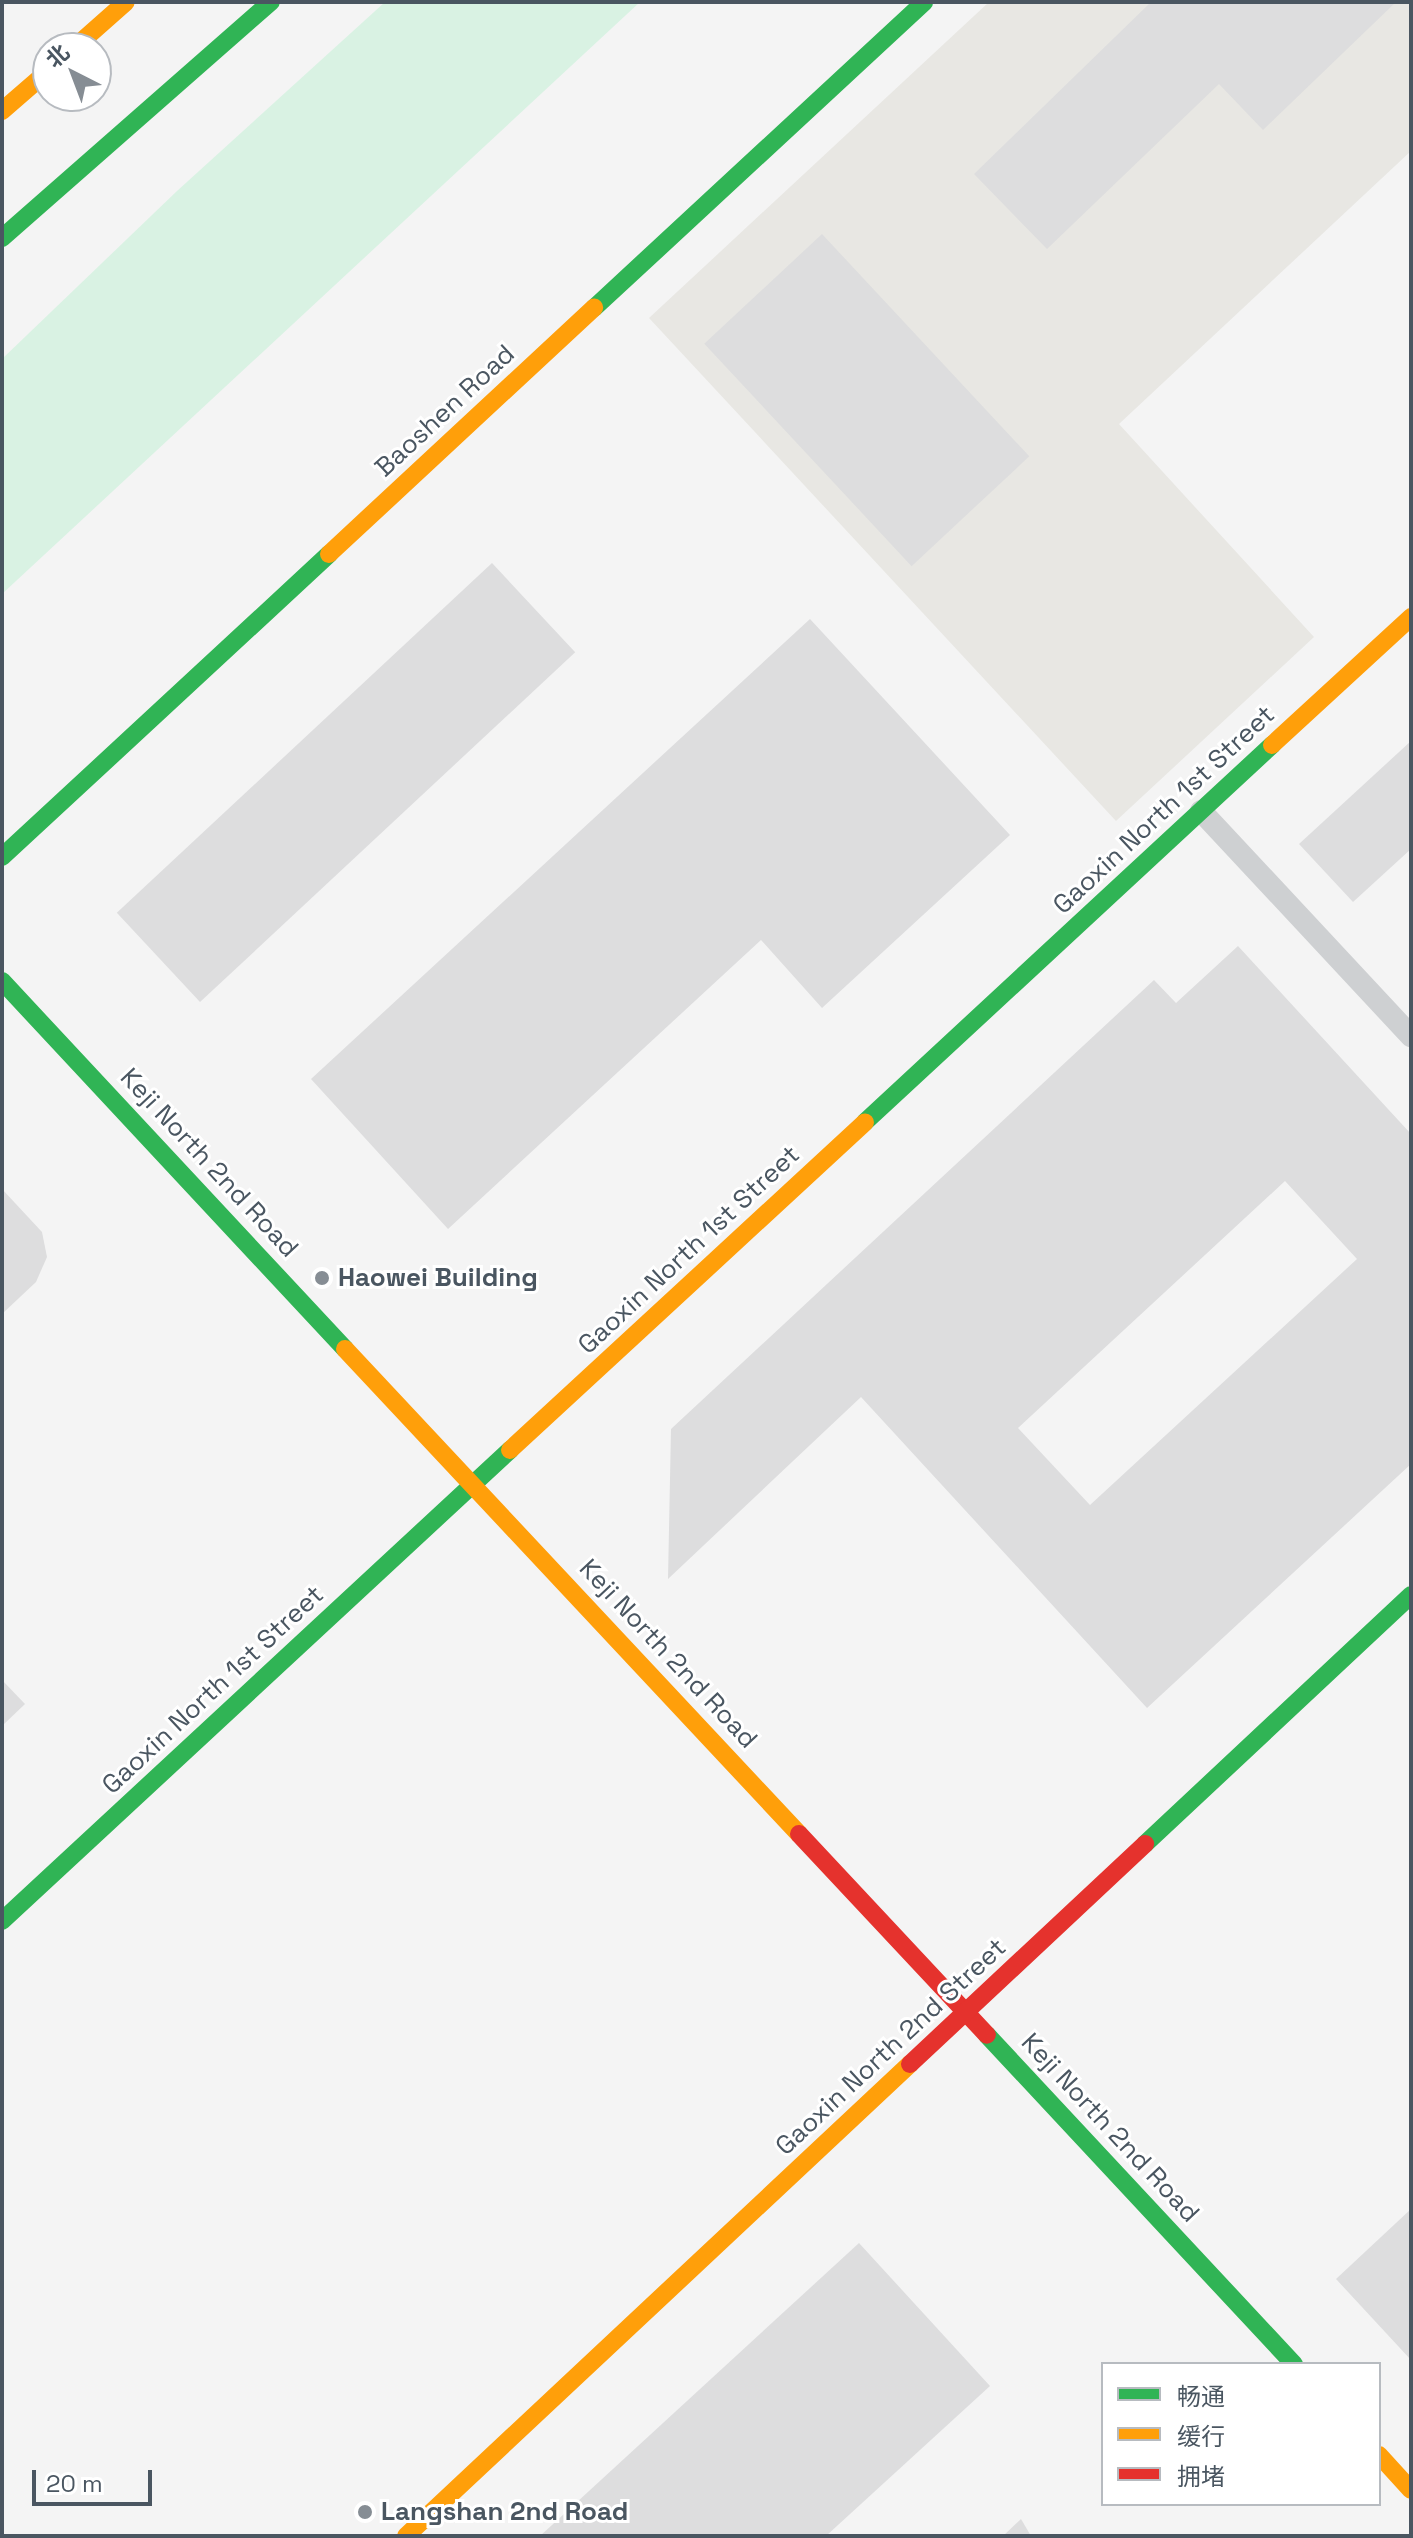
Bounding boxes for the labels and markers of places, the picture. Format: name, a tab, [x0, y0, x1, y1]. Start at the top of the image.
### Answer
place label: Haowei Building	[338, 1262, 538, 1294]
marker: Haowei Building	[313, 1269, 331, 1287]
place label: Langshan 2nd Road	[381, 2496, 628, 2528]
marker: Langshan 2nd Road	[356, 2503, 374, 2521]

